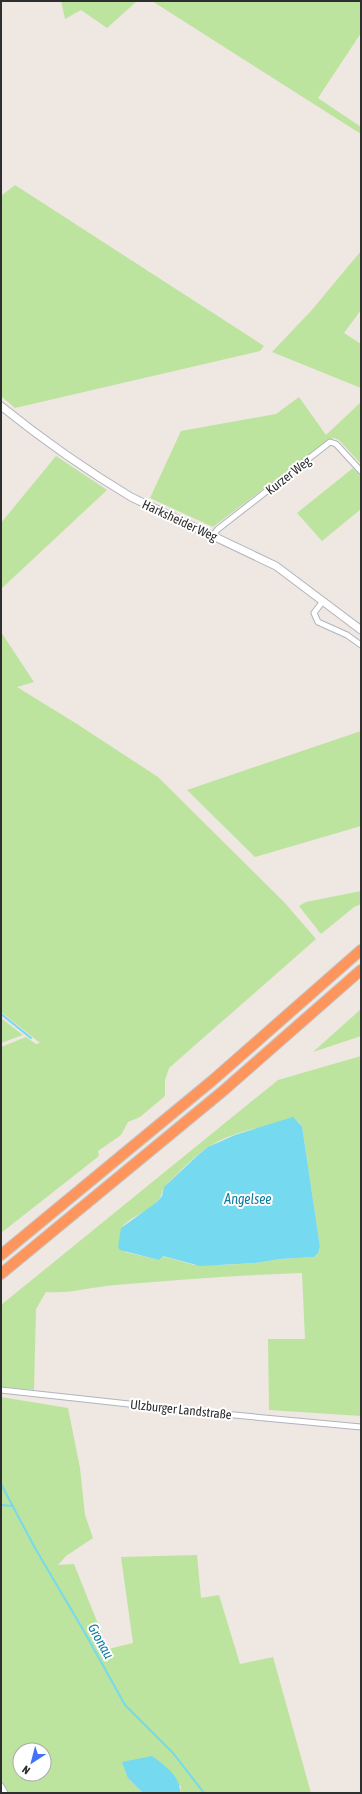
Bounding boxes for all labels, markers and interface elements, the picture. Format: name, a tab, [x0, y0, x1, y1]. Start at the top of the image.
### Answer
street label: Kurzer Weg	[263, 453, 314, 498]
street label: Harksheider Weg	[140, 497, 220, 545]
water label: Angelsee	[223, 1191, 272, 1207]
street label: Ulzburger Landstraße	[129, 1397, 233, 1422]
water label: Gronau	[85, 1621, 117, 1662]
north arrow	[12, 1742, 52, 1782]
text: N	[20, 1763, 32, 1777]

